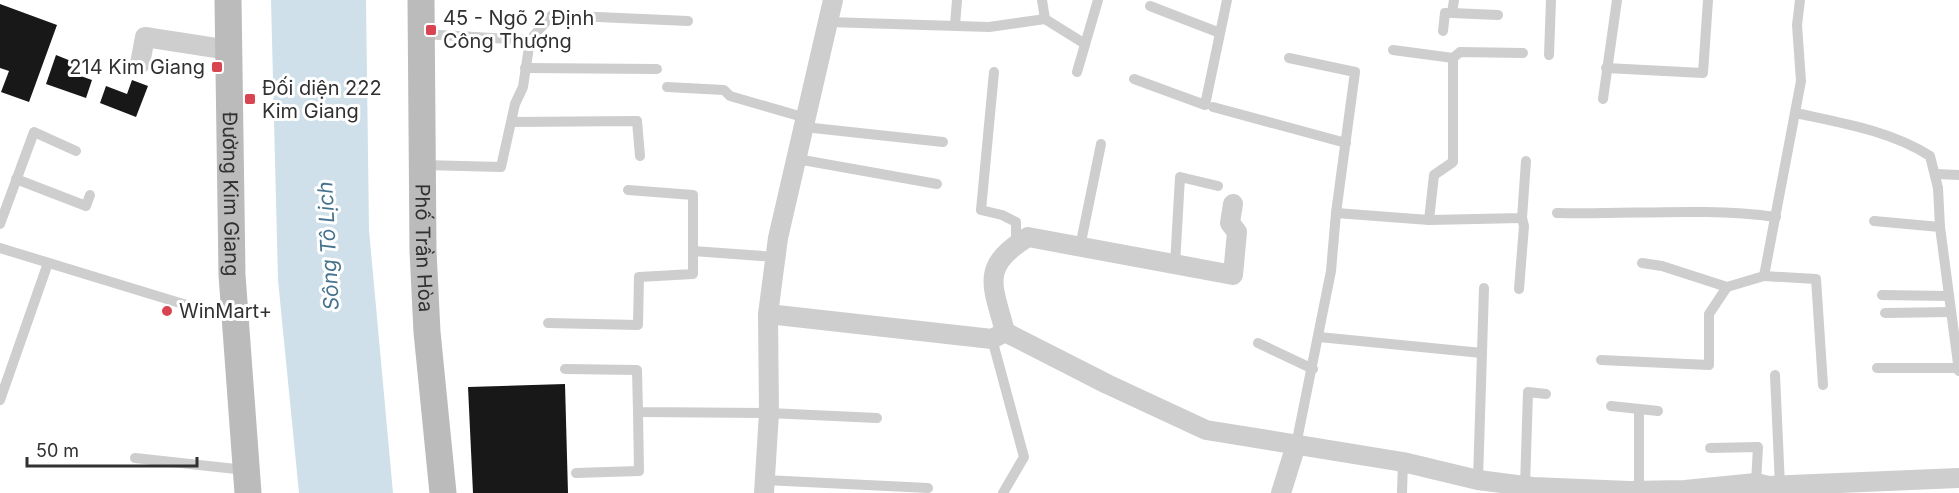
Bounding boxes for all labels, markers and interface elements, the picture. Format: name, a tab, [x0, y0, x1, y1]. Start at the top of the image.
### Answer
place label: 45 - Ngõ 2 Định Công Thượng	[443, 6, 594, 53]
marker: 45 - Ngõ 2 Định Công Thượng	[424, 23, 438, 37]
place label: 214 Kim Giang	[69, 55, 205, 79]
marker: 214 Kim Giang	[210, 60, 224, 74]
place label: Đối diện 222 Kim Giang	[262, 76, 382, 123]
marker: Đối diện 222 Kim Giang	[243, 92, 257, 106]
street label: Đường Kim Giang	[218, 111, 244, 276]
water label: Sông Tô Lịch	[312, 181, 344, 311]
street label: Phố Trần Hòa	[410, 184, 438, 313]
place label: WinMart+	[179, 299, 272, 323]
marker: WinMart+	[160, 304, 174, 318]
scale bar	[27, 430, 196, 468]
text: 50 m	[36, 440, 79, 461]

